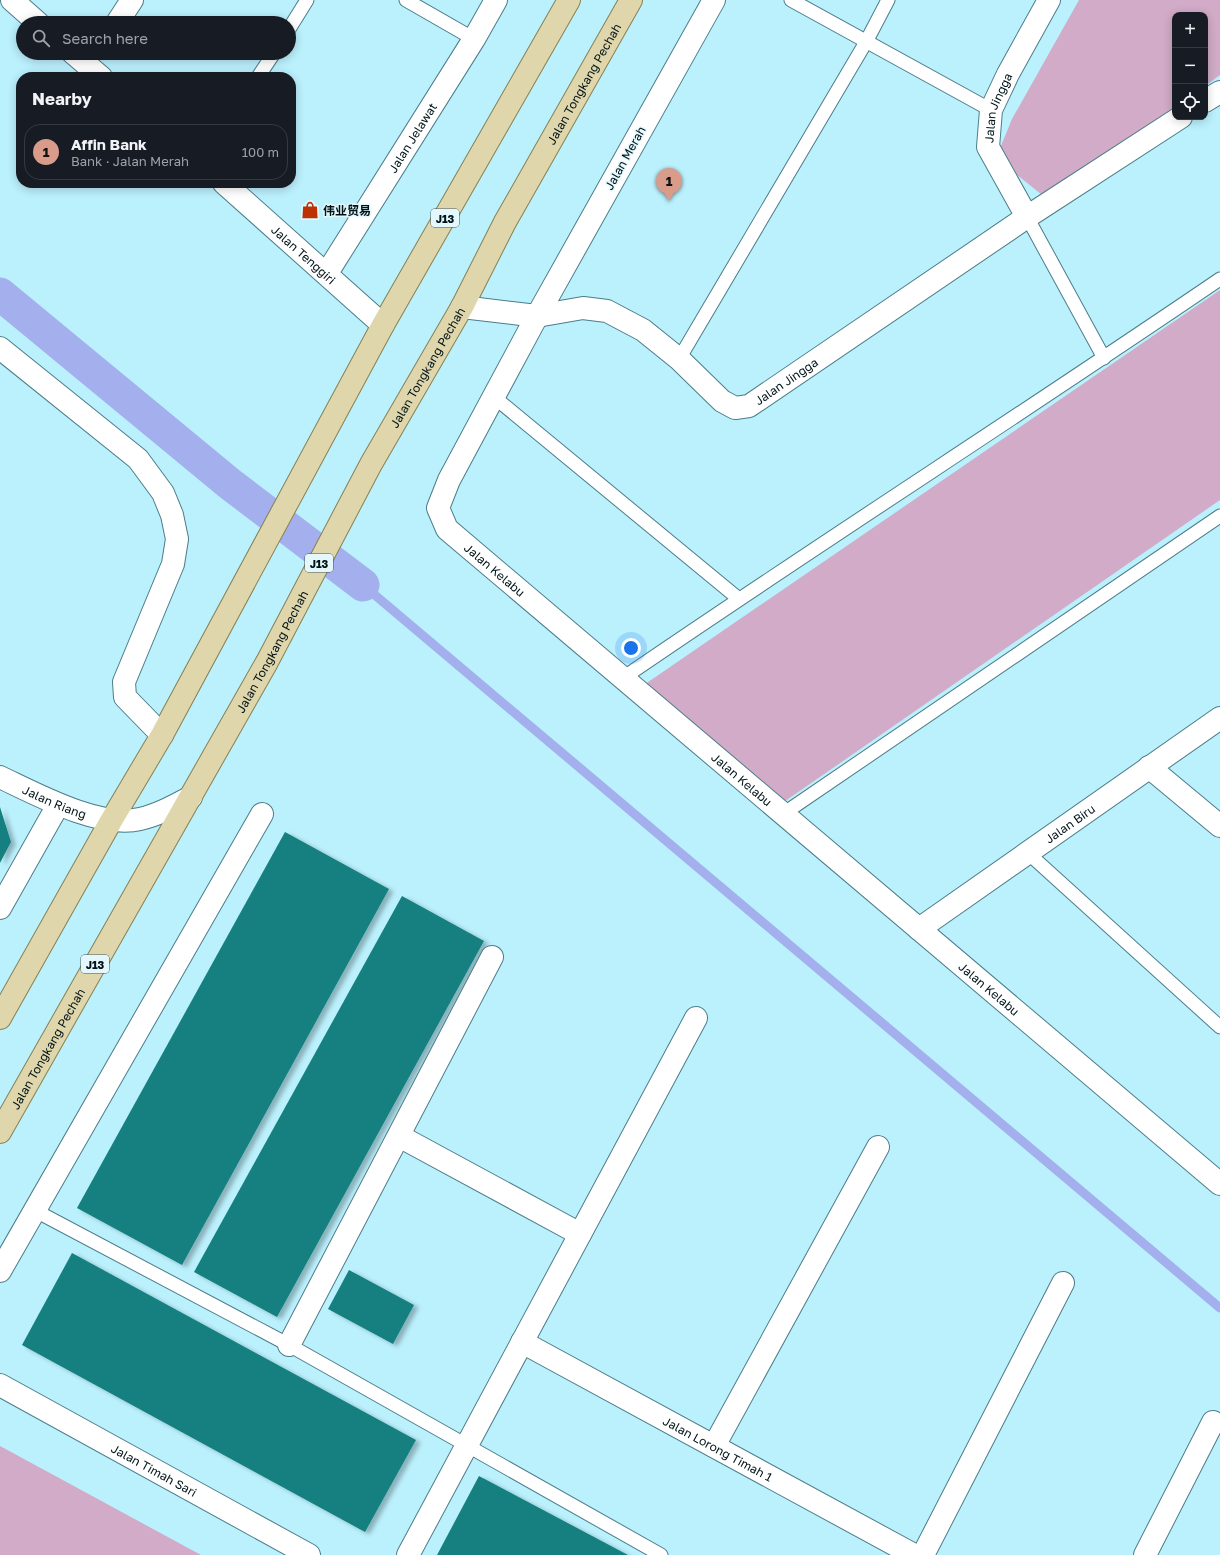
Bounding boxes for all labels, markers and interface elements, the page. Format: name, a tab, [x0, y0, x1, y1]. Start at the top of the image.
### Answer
map controls	[1172, 12, 1208, 120]
button: +	[1172, 12, 1208, 48]
search box	[16, 16, 296, 60]
street label: Jalan Tongkang Pechah	[543, 20, 624, 147]
icon: search	[30, 27, 52, 49]
text: Search here	[62, 29, 148, 47]
button: −	[1172, 48, 1208, 84]
street label: Jalan Jingga	[981, 70, 1015, 143]
button: locate	[1172, 84, 1208, 120]
text: Nearby	[32, 88, 92, 109]
street label: Jalan Jelawat	[385, 100, 440, 175]
street label: Jalan Merah	[601, 124, 649, 192]
text: Affin Bank	[71, 135, 147, 153]
text: 1	[43, 144, 49, 160]
text: 100 m	[242, 144, 279, 160]
text: Bank · Jalan Merah	[71, 153, 189, 169]
pin: 1	[656, 168, 682, 201]
shop icon: 伟业贸易	[300, 200, 320, 220]
place label: 伟业贸易	[323, 203, 371, 218]
road number: J13	[431, 209, 459, 227]
street label: Jalan Tenggiri	[269, 222, 339, 287]
street label: Jalan Tongkang Pechah	[386, 304, 468, 430]
street label: Jalan Jingga	[751, 354, 820, 408]
street label: Jalan Kelabu	[462, 540, 528, 599]
road number: J13	[305, 554, 333, 572]
street label: Jalan Tongkang Pechah	[232, 588, 311, 715]
your location	[621, 638, 641, 658]
street label: Jalan Kelabu	[709, 749, 775, 809]
street label: Jalan Riang	[20, 782, 88, 821]
street label: Jalan Biru	[1042, 801, 1098, 846]
road number: J13	[81, 955, 109, 973]
street label: Jalan Kelabu	[956, 959, 1023, 1018]
street label: Jalan Tongkang Pechah	[7, 985, 88, 1112]
street label: Jalan Lorong Timah 1	[661, 1413, 775, 1484]
street label: Jalan Timah Sari	[109, 1440, 200, 1499]

